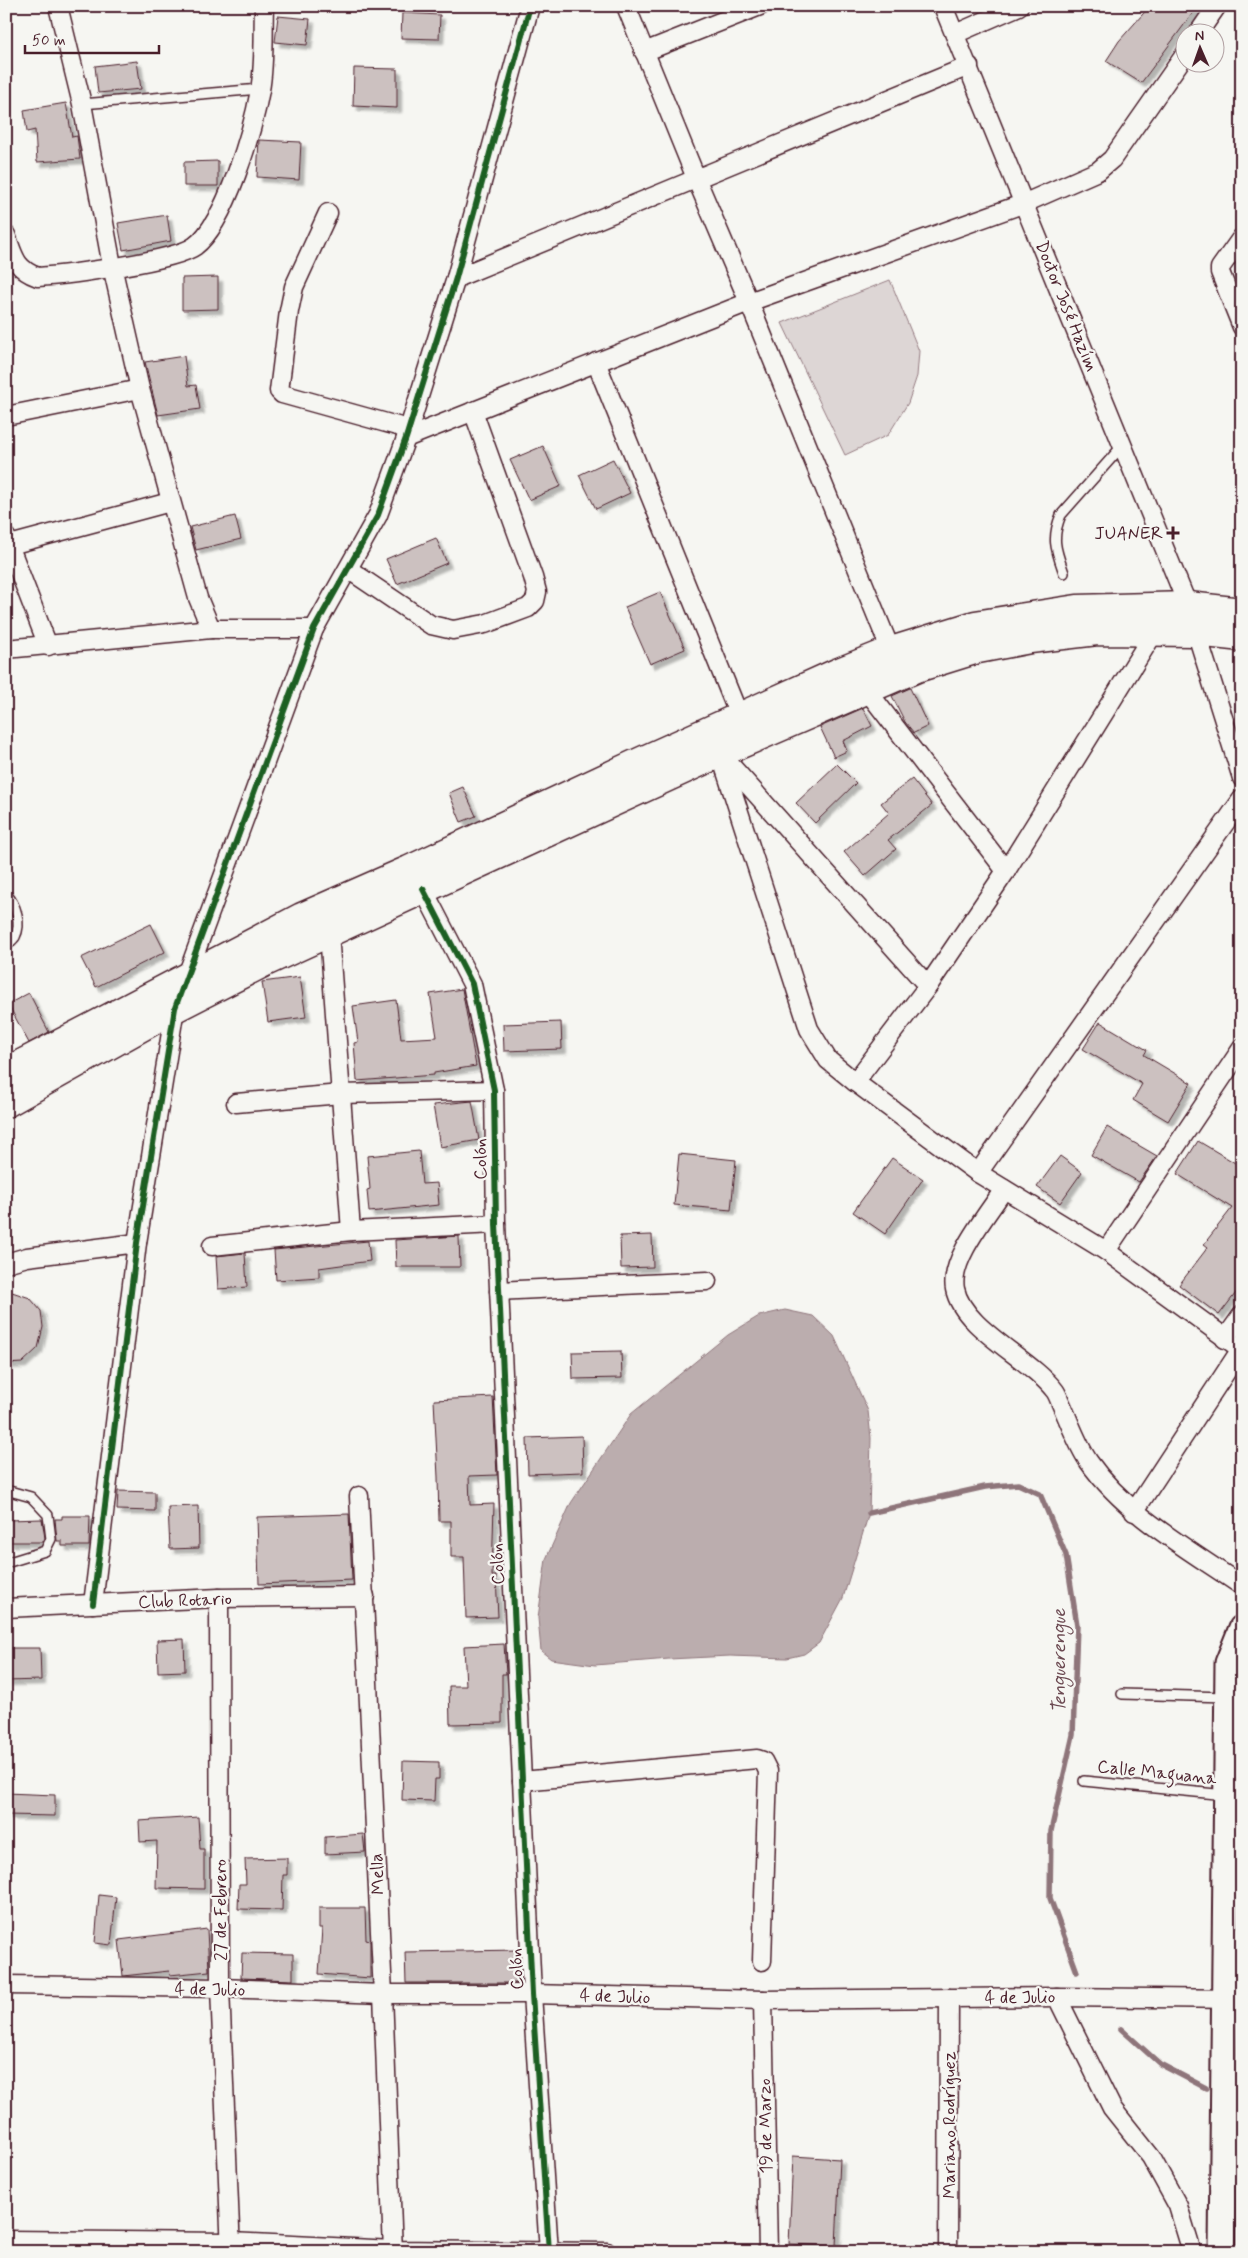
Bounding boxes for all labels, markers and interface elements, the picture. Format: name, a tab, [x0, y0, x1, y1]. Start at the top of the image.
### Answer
scale bar	[25, 22, 159, 54]
north arrow	[1176, 22, 1226, 72]
text: N	[1195, 27, 1205, 45]
text: 50 m	[32, 31, 66, 51]
street label: Doctor José Hazím	[1029, 237, 1103, 375]
place label: JUANER	[1094, 522, 1164, 546]
marker: JUANER	[1167, 527, 1179, 539]
street label: Colón	[469, 1138, 493, 1180]
street label: Colón	[485, 1543, 511, 1585]
street label: Club Rotario	[138, 1587, 232, 1615]
water label: Tenguerengue	[1047, 1608, 1074, 1713]
street label: Calle Maguana	[1096, 1755, 1218, 1793]
street label: Mella	[365, 1853, 391, 1895]
street label: 27 de Febrero	[209, 1859, 233, 1961]
street label: Colón	[504, 1948, 530, 1990]
street label: 4 de Julio	[174, 1977, 246, 2003]
street label: 4 de Julio	[579, 1984, 651, 2010]
street label: 4 de Julio	[984, 1985, 1056, 2011]
street label: Mariano Rodríguez	[938, 2051, 962, 2199]
street label: 19 de Marzo	[753, 2078, 779, 2174]

